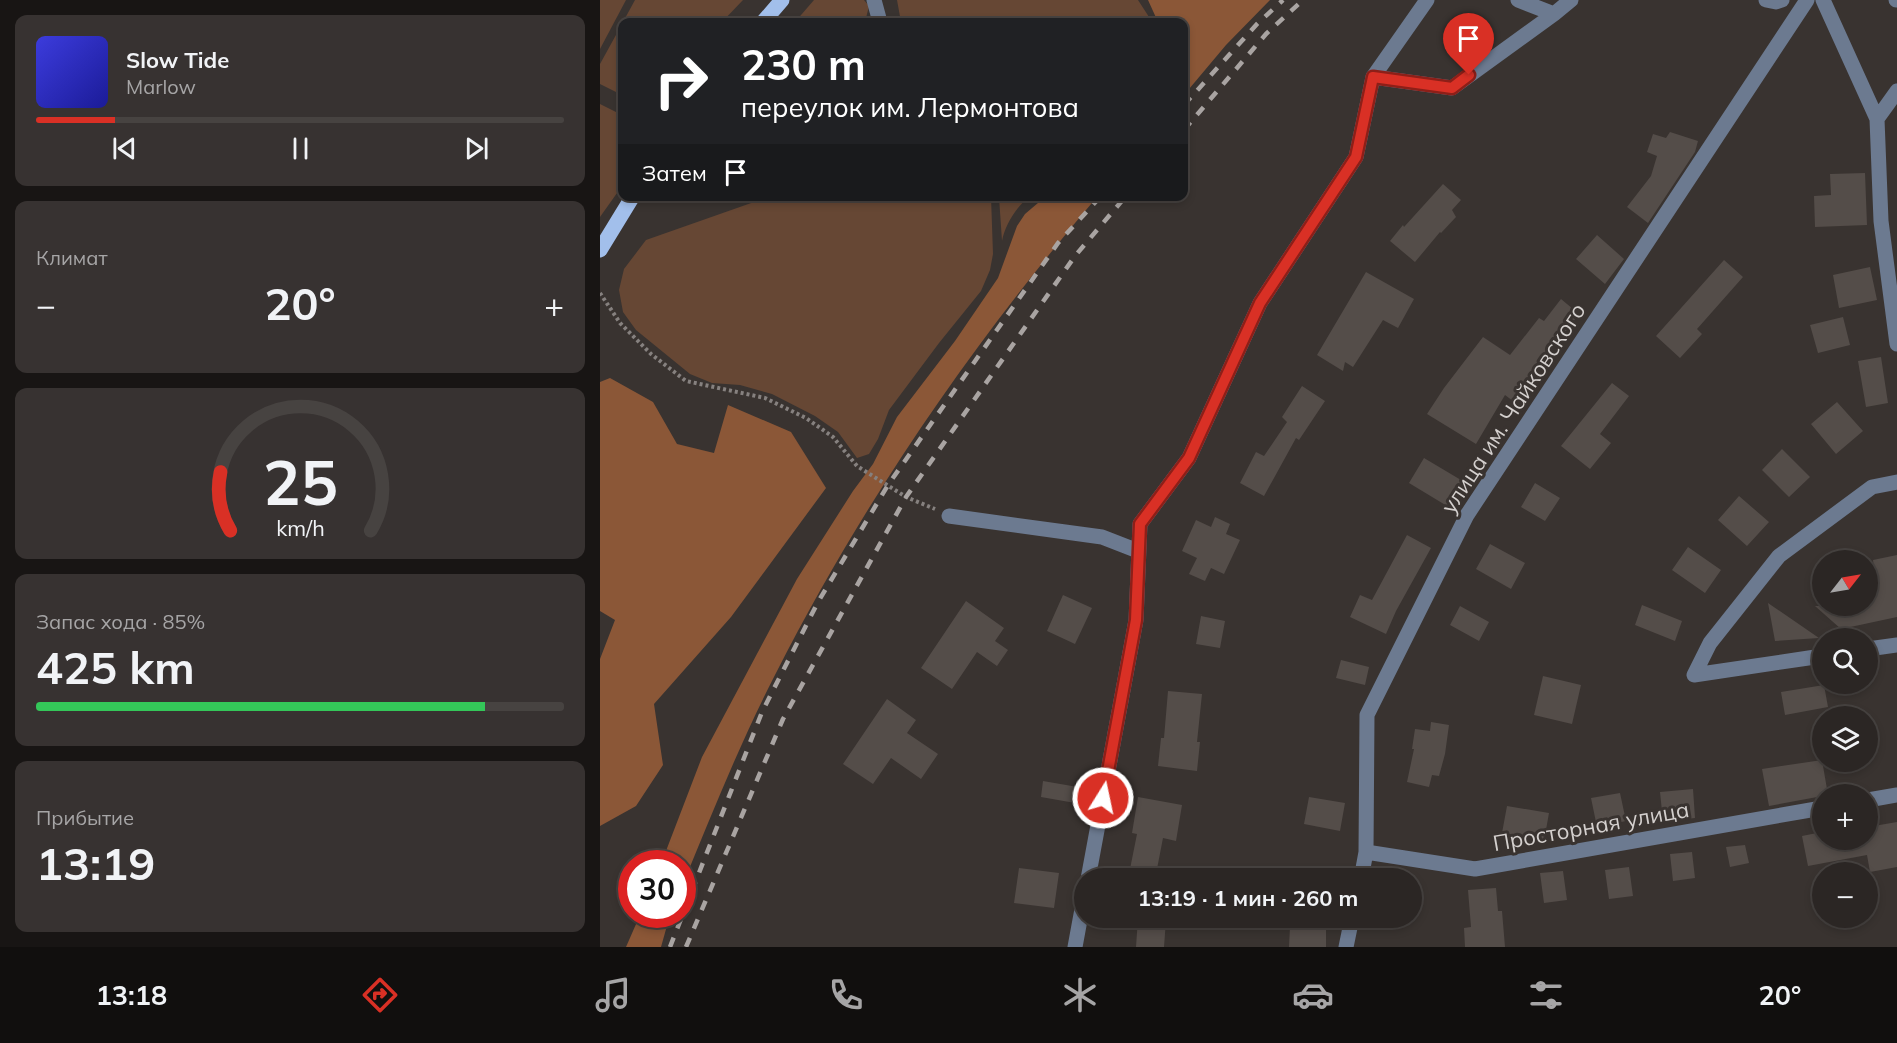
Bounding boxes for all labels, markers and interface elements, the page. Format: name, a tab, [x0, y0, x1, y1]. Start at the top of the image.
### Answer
pin	[1443, 13, 1494, 75]
icon: arrive	[1452, 22, 1485, 55]
text: 230 m	[741, 38, 866, 91]
icon: right	[642, 42, 720, 120]
text: Slow Tide	[126, 46, 229, 74]
text: Marlow	[126, 74, 196, 99]
text: переулок им. Лермонтова	[741, 90, 1079, 124]
icon: previous	[108, 132, 141, 165]
icon: pause	[284, 132, 317, 165]
icon: next	[460, 132, 493, 165]
icon: arrive	[719, 156, 752, 189]
text: Затем	[642, 159, 707, 187]
text: Климат	[36, 245, 108, 270]
text: 20°	[264, 275, 336, 331]
text: −	[36, 284, 56, 325]
text: +	[544, 284, 564, 325]
street label: улица им. Чайковского	[1434, 297, 1592, 519]
text: 25	[263, 442, 337, 521]
text: km/h	[276, 514, 324, 541]
north arrow	[1812, 550, 1878, 616]
map controls	[1812, 550, 1878, 928]
text: Запас хода · 85%	[36, 609, 205, 634]
button: search	[1812, 628, 1878, 694]
text: 425 km	[36, 639, 195, 695]
button: layers	[1812, 706, 1878, 772]
position arrow	[1071, 766, 1135, 830]
button: +	[1812, 784, 1878, 850]
street label: Просторная улица	[1491, 795, 1691, 857]
text: Прибытие	[36, 805, 134, 830]
text: 13:19	[36, 835, 155, 891]
speed limit sign: 30	[618, 850, 696, 928]
button: −	[1812, 862, 1878, 928]
text: 13:19 · 1 мин · 260 m	[1138, 884, 1358, 912]
icon: directions	[359, 974, 401, 1016]
icon: music	[592, 974, 634, 1016]
icon: phone	[825, 974, 867, 1016]
icon: climate	[1059, 974, 1101, 1016]
icon: car	[1292, 974, 1334, 1016]
icon: filters	[1525, 974, 1567, 1016]
text: 13:18	[96, 978, 167, 1012]
text: 20°	[1759, 978, 1801, 1012]

